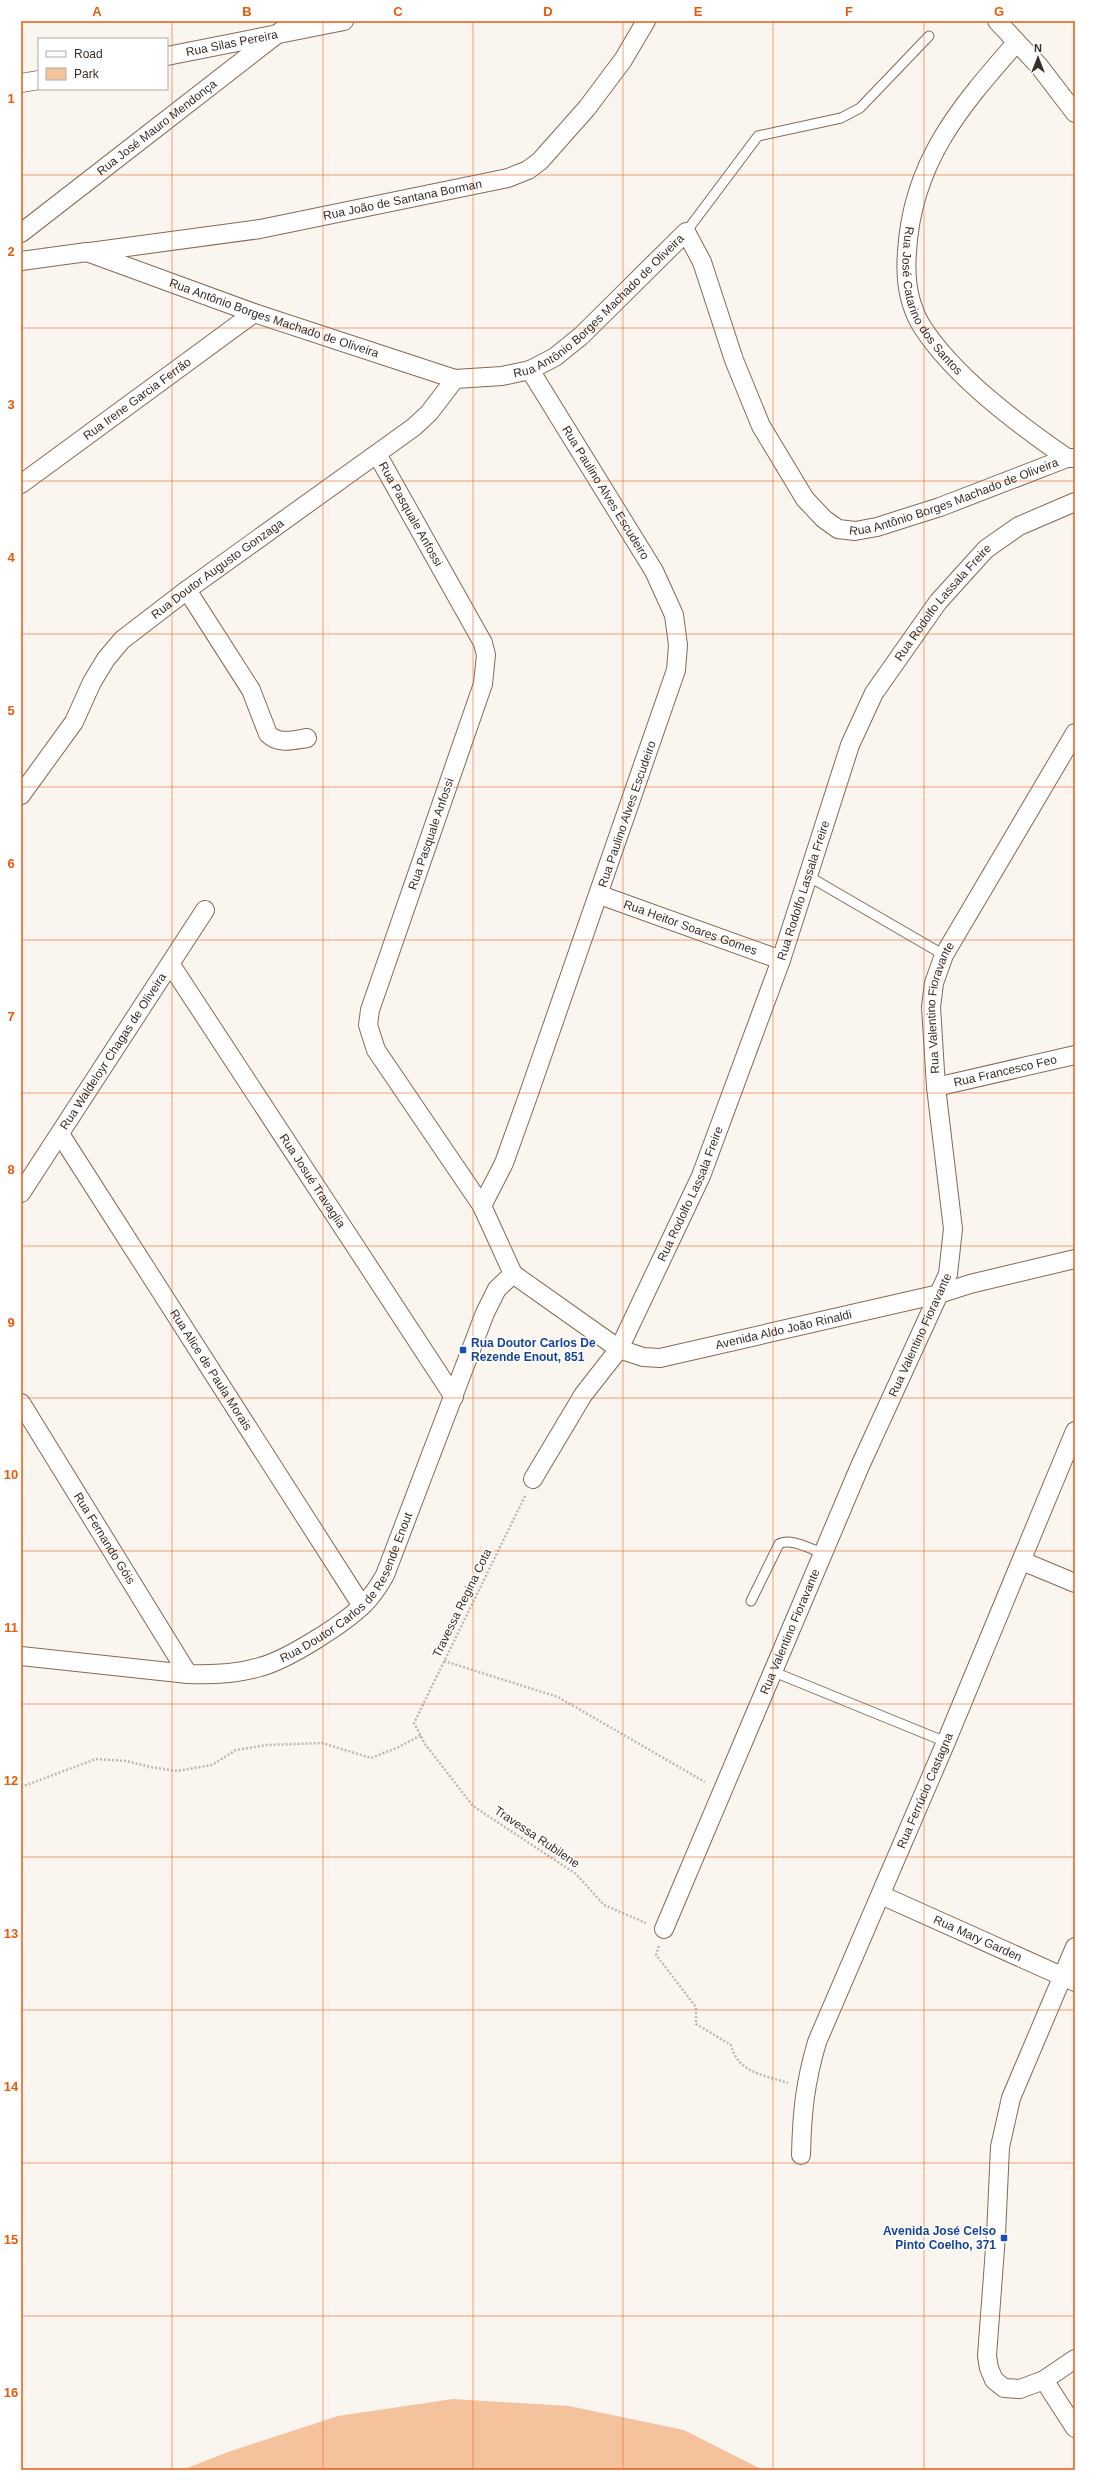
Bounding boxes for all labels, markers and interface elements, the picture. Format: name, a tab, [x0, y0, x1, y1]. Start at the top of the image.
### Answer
text: A	[92, 4, 102, 19]
text: B	[242, 4, 252, 19]
text: C	[393, 4, 403, 19]
text: D	[543, 4, 553, 19]
text: E	[694, 4, 703, 19]
text: F	[845, 4, 853, 19]
text: G	[994, 4, 1004, 19]
street label: Rua Silas Pereira	[185, 27, 279, 59]
legend	[38, 38, 168, 90]
north arrow	[1018, 38, 1058, 78]
text: N	[1034, 42, 1042, 54]
text: Road	[74, 47, 103, 61]
text: Park	[74, 67, 100, 81]
street label: Rua José Mauro Mendonça	[94, 77, 220, 178]
text: 1	[7, 91, 15, 106]
street label: Rua João de Santana Borman	[322, 177, 483, 223]
street label: Rua José Catarino dos Santos	[899, 226, 965, 378]
street label: Rua Antônio Borges Machado de Oliveira	[512, 231, 687, 380]
text: 2	[7, 244, 15, 259]
street label: Rua Antônio Borges Machado de Oliveira	[167, 276, 381, 361]
street label: Rua Irene Garcia Ferrão	[80, 354, 194, 443]
text: 3	[7, 397, 15, 412]
street label: Rua Paulino Alves Escudeiro	[559, 423, 652, 562]
street label: Rua Antônio Borges Machado de Oliveira	[848, 455, 1061, 538]
street label: Rua Pasquale Anfossi	[376, 459, 446, 569]
street label: Rua Doutor Augusto Gonzaga	[149, 516, 287, 622]
street label: Rua Rodolfo Lassala Freire	[892, 541, 994, 664]
text: 4	[7, 550, 15, 565]
text: 5	[7, 703, 15, 718]
street label: Rua Paulino Alves Escudeiro	[595, 739, 659, 889]
street label: Rua Pasquale Anfossi	[405, 776, 457, 892]
street label: Rua Rodolfo Lassala Freire	[774, 818, 832, 962]
text: 6	[7, 856, 15, 871]
street label: Rua Heitor Soares Gomes	[622, 897, 759, 958]
street label: Rua Valentino Fioravante	[924, 939, 957, 1074]
street label: Rua Waldeloyr Chagas de Oliveira	[57, 970, 169, 1132]
text: 7	[7, 1009, 15, 1024]
street label: Rua Francesco Feo	[952, 1052, 1058, 1090]
street label: Rua Rodolfo Lassala Freire	[655, 1124, 726, 1264]
street label: Rua Josué Travaglia	[277, 1131, 348, 1231]
text: 8	[7, 1162, 15, 1177]
street label: Rua Valentino Fioravante	[886, 1270, 955, 1399]
street label: Rua Alice de Paula Morais	[167, 1307, 255, 1433]
street label: Avenida Aldo João Rinaldi	[714, 1307, 853, 1352]
text: 9	[7, 1315, 15, 1330]
place label: Rua Doutor Carlos De Rezende Enout, 851	[471, 1336, 596, 1364]
marker: Rua Doutor Carlos De Rezende Enout, 851	[458, 1345, 468, 1355]
text: 10	[4, 1467, 18, 1482]
street label: Rua Fernando Góis	[71, 1490, 138, 1587]
street label: Rua Doutor Carlos de Resende Enout	[278, 1510, 415, 1665]
street label: Travessa Regina Cota	[430, 1546, 495, 1660]
street label: Rua Valentino Fioravante	[757, 1566, 823, 1696]
text: 11	[4, 1620, 18, 1635]
street label: Rua Ferrúcio Castagna	[894, 1731, 956, 1851]
text: 12	[4, 1773, 18, 1788]
street label: Travessa Rubilene	[492, 1803, 582, 1871]
street label: Rua Mary Garden	[931, 1912, 1024, 1964]
text: 13	[4, 1926, 18, 1941]
text: 14	[4, 2079, 19, 2094]
place label: Avenida José Celso Pinto Coelho, 371	[883, 2224, 996, 2252]
text: 15	[4, 2232, 18, 2247]
marker: Avenida José Celso Pinto Coelho, 371	[999, 2233, 1009, 2243]
text: 16	[4, 2385, 18, 2400]

